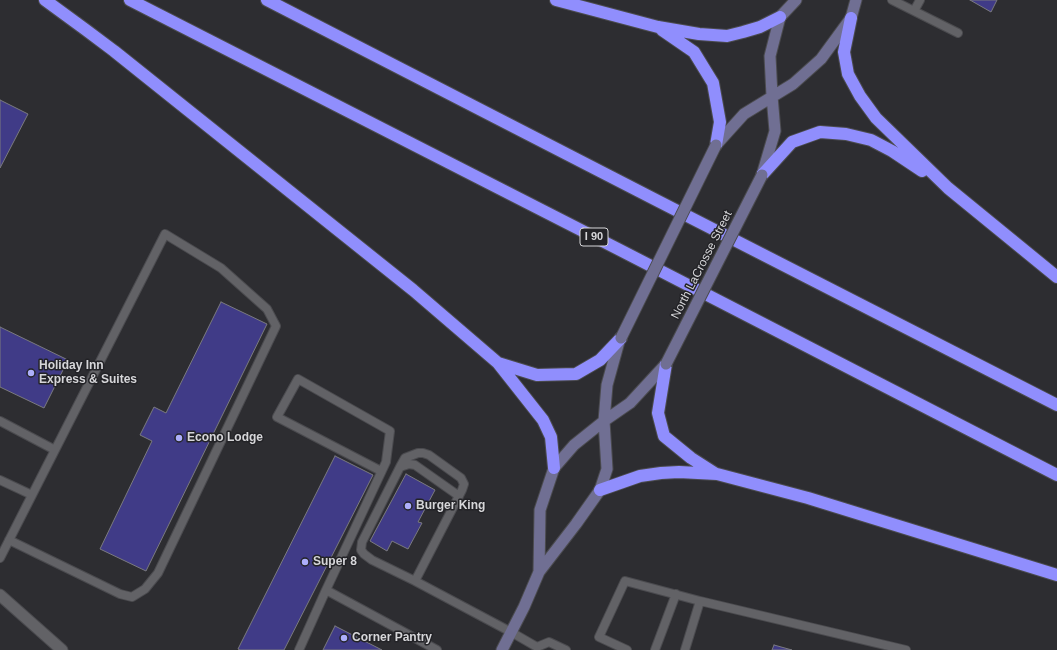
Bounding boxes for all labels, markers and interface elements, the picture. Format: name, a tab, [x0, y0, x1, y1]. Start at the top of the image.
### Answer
street label: North LaCrosse Street	[668, 209, 736, 321]
road number: I 90	[580, 228, 608, 246]
place label: Holiday Inn Express & Suites	[39, 359, 137, 387]
marker: Holiday Inn Express & Suites	[26, 368, 36, 378]
place label: Econo Lodge	[187, 431, 263, 445]
marker: Econo Lodge	[174, 433, 184, 443]
place label: Burger King	[416, 499, 485, 513]
marker: Burger King	[403, 501, 413, 511]
place label: Super 8	[313, 555, 357, 569]
marker: Super 8	[300, 557, 310, 567]
place label: Corner Pantry	[352, 631, 432, 645]
marker: Corner Pantry	[339, 633, 349, 643]

